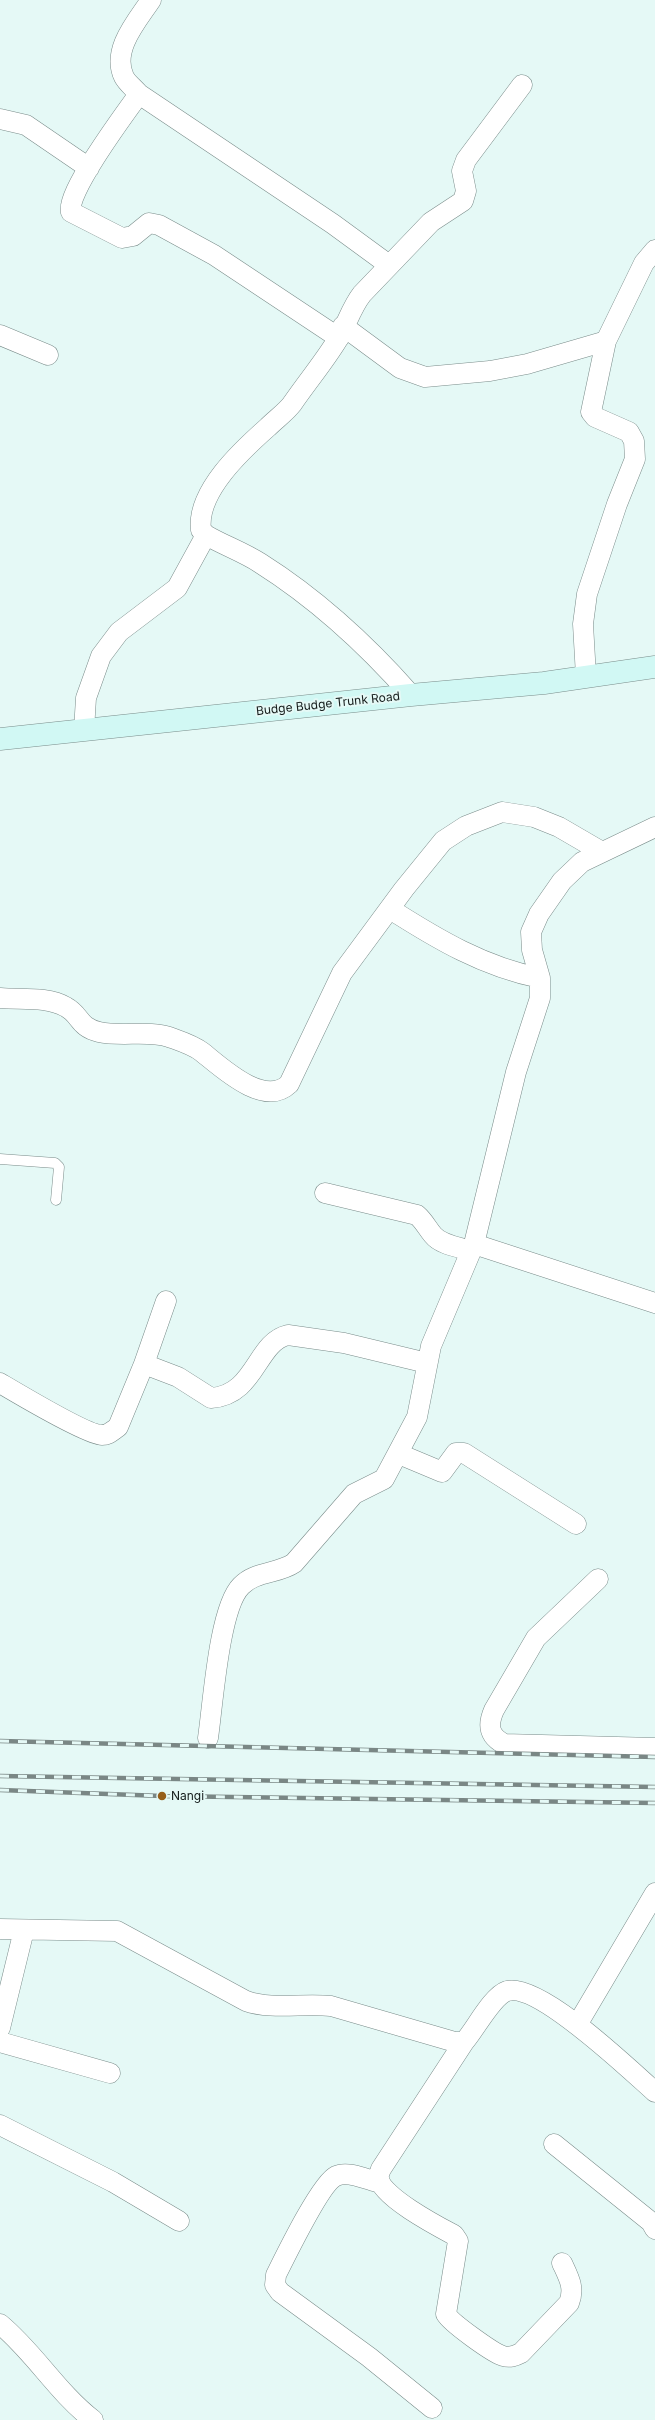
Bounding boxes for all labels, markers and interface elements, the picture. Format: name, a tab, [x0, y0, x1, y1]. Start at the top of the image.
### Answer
street label: Budge Budge Trunk Road	[255, 689, 401, 719]
place label: Nangi	[171, 1789, 204, 1803]
marker: Nangi	[156, 1790, 168, 1802]

